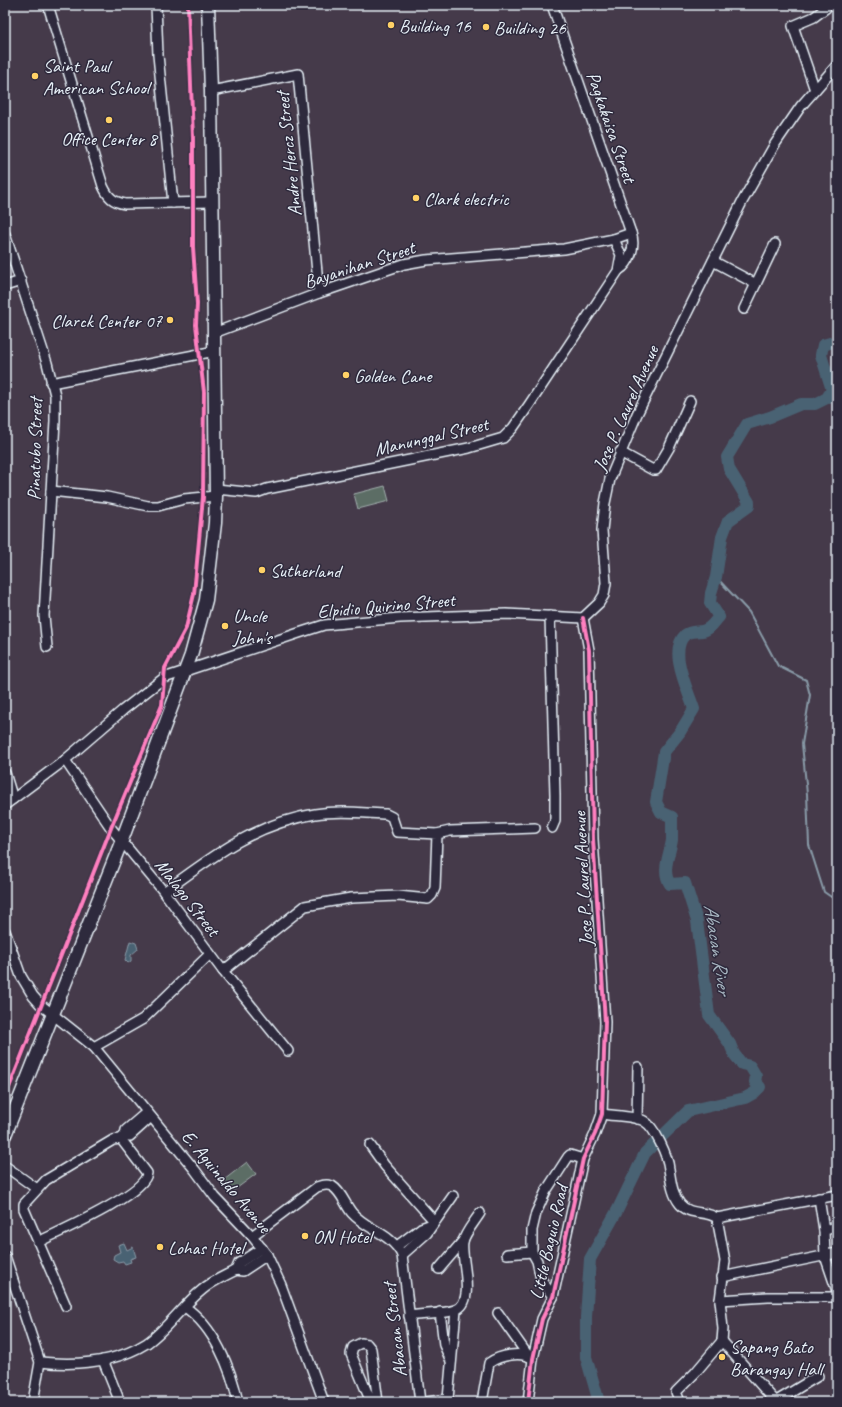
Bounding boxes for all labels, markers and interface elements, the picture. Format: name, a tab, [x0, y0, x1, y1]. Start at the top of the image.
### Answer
place label: Building 16	[399, 14, 472, 38]
place label: Building 26	[494, 16, 567, 40]
marker: Building 16	[386, 20, 396, 30]
marker: Building 26	[481, 22, 491, 32]
place label: Saint Paul American School	[43, 54, 153, 100]
street label: Pagkakaisa Street	[581, 69, 642, 188]
marker: Saint Paul American School	[30, 71, 40, 81]
street label: Andre Hercz Street	[270, 88, 307, 217]
marker: Office Center 8	[104, 115, 114, 125]
place label: Office Center 8	[61, 127, 159, 151]
place label: Clark electric	[424, 187, 510, 211]
marker: Clark electric	[411, 193, 421, 203]
street label: Bayanihan Street	[301, 235, 419, 294]
place label: Clarck Center 07	[51, 309, 163, 333]
marker: Clarck Center 07	[165, 315, 175, 325]
street label: Jose P. Laurel Avenue	[587, 340, 665, 476]
place label: Golden Cane	[354, 364, 433, 388]
marker: Golden Cane	[341, 370, 351, 380]
street label: Pinatubo Street	[22, 395, 48, 501]
street label: Manunggal Street	[372, 412, 492, 462]
place label: Sutherland	[270, 559, 343, 583]
marker: Sutherland	[257, 565, 267, 575]
street label: Elpidio Quirino Street	[316, 588, 457, 624]
place label: Uncle John's	[232, 604, 274, 650]
marker: Uncle John's	[220, 621, 230, 631]
street label: Jose P. Laurel Avenue	[567, 809, 599, 948]
street label: Malago Street	[149, 854, 226, 943]
water label: Abacan River	[698, 902, 737, 999]
street label: E. Aguinaldo Avenue	[176, 1125, 278, 1240]
street label: Little Baguio Road	[524, 1179, 575, 1302]
place label: ON Hotel	[313, 1225, 375, 1249]
marker: ON Hotel	[300, 1231, 310, 1241]
place label: Lohas Hotel	[168, 1236, 247, 1260]
marker: Lohas Hotel	[155, 1242, 165, 1252]
street label: Abacan Street	[377, 1279, 413, 1378]
place label: Sapang Bato Barangay Hall	[730, 1335, 826, 1381]
marker: Sapang Bato Barangay Hall	[717, 1352, 727, 1362]

